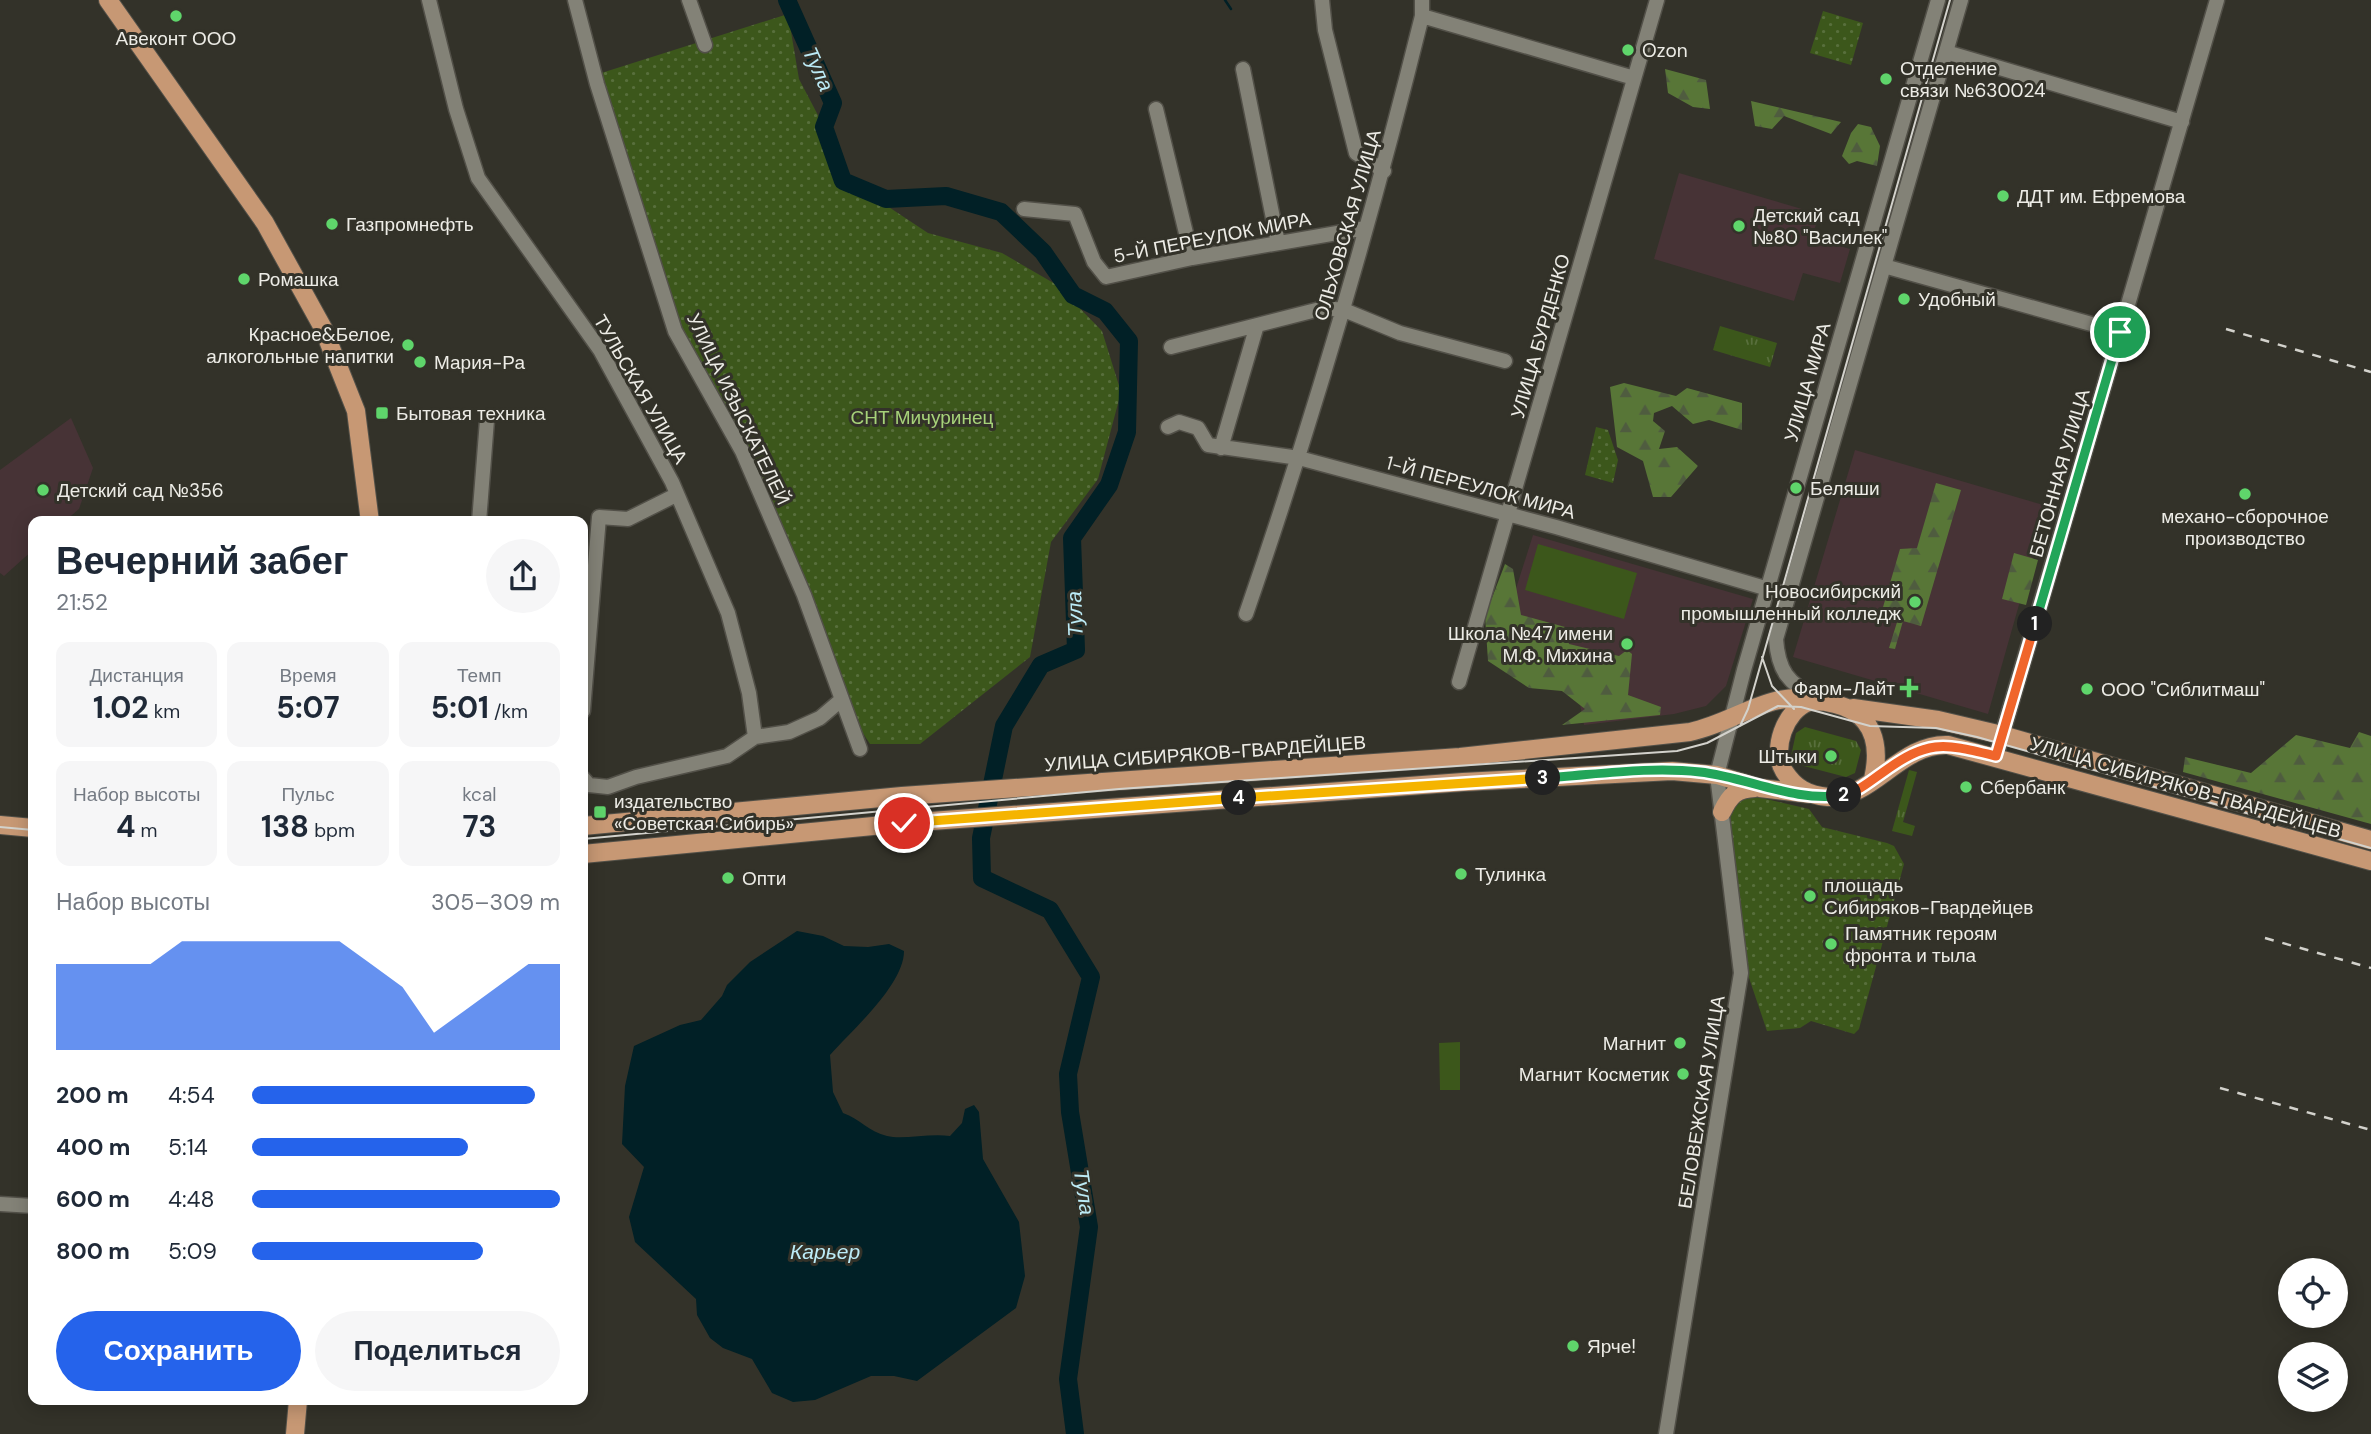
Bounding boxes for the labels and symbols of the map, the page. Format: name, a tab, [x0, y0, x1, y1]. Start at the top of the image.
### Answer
marker: Авеконт ООО	[168, 8, 184, 24]
place label: Авеконт ООО	[116, 26, 236, 51]
place label: Ozon	[1642, 38, 1688, 63]
water label: Тула	[796, 42, 840, 96]
marker: Ozon	[1620, 42, 1636, 58]
place label: Отделение связи №630024	[1900, 56, 2046, 103]
marker: Отделение связи №630024	[1878, 71, 1894, 87]
street label: ОЛЬХОВСКАЯ УЛИЦА	[1308, 126, 1387, 324]
place label: ДДТ им. Ефремова	[2017, 184, 2186, 209]
marker: ДДТ им. Ефремова	[1995, 188, 2011, 204]
place label: Детский сад №80 "Василек"	[1753, 203, 1887, 250]
street label: 5-Й ПЕРЕУЛОК МИРА	[1111, 206, 1313, 269]
place label: Газпромнефть	[346, 212, 474, 237]
marker: Газпромнефть	[324, 216, 340, 232]
marker: Детский сад №80 "Василек"	[1731, 218, 1747, 234]
street label: УЛИЦА БУРДЕНКО	[1505, 251, 1576, 421]
place label: Ромашка	[258, 267, 339, 292]
marker: Ромашка	[236, 271, 252, 287]
place label: Удобный	[1918, 287, 1996, 312]
marker: Удобный	[1896, 291, 1912, 307]
pin	[2090, 302, 2150, 362]
street label: УЛИЦА ИЗЫСКАТЕЛЕЙ	[681, 309, 796, 509]
street label: ТУЛЬСКАЯ УЛИЦА	[588, 310, 694, 469]
street label: УЛИЦА МИРА	[1779, 319, 1837, 445]
place label: Красное&Белое, алкогольные напитки	[206, 322, 394, 369]
marker: Красное&Белое, алкогольные напитки	[400, 337, 416, 353]
place label: Мария-Ра	[434, 350, 525, 375]
marker: Мария-Ра	[412, 354, 428, 370]
street label: БЕТОННАЯ УЛИЦА	[2024, 386, 2096, 560]
place label: Бытовая техника	[396, 401, 546, 426]
marker: Бытовая техника	[374, 405, 390, 421]
park label: СНТ Мичуринец	[851, 405, 994, 430]
street label: 1-Й ПЕРЕУЛОК МИРА	[1383, 450, 1579, 525]
place label: Беляши	[1810, 476, 1880, 501]
place label: Детский сад №356	[57, 478, 224, 503]
marker: Беляши	[1788, 480, 1804, 496]
marker: Детский сад №356	[35, 482, 51, 498]
marker: механо-сборочное производство	[2237, 486, 2253, 502]
place label: механо-сборочное производство	[2161, 504, 2329, 551]
place label: Новосибирский промышленный колледж	[1681, 579, 1901, 626]
water label: Тула	[1060, 591, 1090, 637]
marker: Новосибирский промышленный колледж	[1907, 594, 1923, 610]
pin: 1	[2018, 606, 2052, 642]
place label: Школа №47 имени М.Ф. Михина	[1448, 621, 1613, 668]
marker: Школа №47 имени М.Ф. Михина	[1619, 636, 1635, 652]
place label: Фарм-Лайт	[1794, 676, 1895, 701]
place label: ООО "Сиблитмаш"	[2101, 677, 2265, 702]
marker: Фарм-Лайт	[1901, 680, 1917, 696]
marker: ООО "Сиблитмаш"	[2079, 681, 2095, 697]
street label: УЛИЦА СИБИРЯКОВ-ГВАРДЕЙЦЕВ	[1043, 730, 1367, 777]
street label: УЛИЦА СИБИРЯКОВ-ГВАРДЕЙЦЕВ	[2027, 731, 2344, 844]
place label: Штыки	[1758, 744, 1817, 769]
marker: Штыки	[1823, 748, 1839, 764]
pin: 3	[1526, 760, 1560, 796]
place label: Сбербанк	[1980, 775, 2066, 800]
pin: 2	[1826, 778, 1862, 812]
marker: Сбербанк	[1958, 779, 1974, 795]
pin: 4	[1222, 780, 1256, 816]
place label: издательство «Советская Сибирь»	[614, 789, 794, 836]
pin	[874, 793, 934, 853]
marker: издательство «Советская Сибирь»	[592, 804, 608, 820]
place label: Тулинка	[1475, 862, 1547, 887]
place label: Опти	[742, 866, 786, 891]
marker: Тулинка	[1453, 866, 1469, 882]
marker: Опти	[720, 870, 736, 886]
place label: площадь Сибиряков-Гвардейцев	[1824, 873, 2033, 920]
marker: площадь Сибиряков-Гвардейцев	[1802, 888, 1818, 904]
place label: Памятник героям фронта и тыла	[1845, 921, 1997, 968]
marker: Памятник героям фронта и тыла	[1823, 936, 1839, 952]
street label: БЕЛОВЕЖСКАЯ УЛИЦА	[1672, 993, 1731, 1211]
place label: Магнит	[1603, 1031, 1666, 1056]
marker: Магнит	[1672, 1035, 1688, 1051]
place label: Магнит Косметик	[1519, 1062, 1670, 1087]
marker: Магнит Косметик	[1675, 1066, 1691, 1082]
water label: Тула	[1067, 1167, 1101, 1217]
water label: Карьер	[790, 1238, 860, 1266]
place label: Ярче!	[1587, 1334, 1636, 1359]
marker: Ярче!	[1565, 1338, 1581, 1354]

